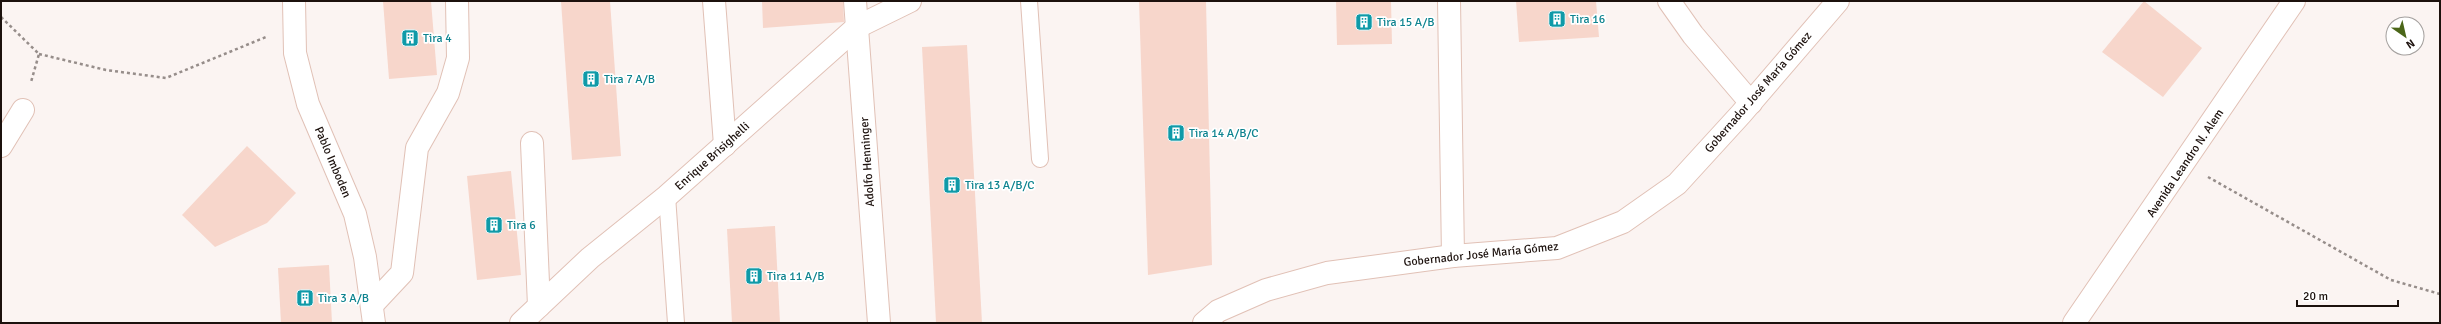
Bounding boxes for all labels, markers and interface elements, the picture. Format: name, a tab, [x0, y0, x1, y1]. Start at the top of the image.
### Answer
building icon: Tira 16	[1547, 9, 1567, 29]
building icon: Tira 15 A/B	[1354, 12, 1374, 32]
place label: Tira 16	[1570, 12, 1605, 27]
place label: Tira 15 A/B	[1377, 15, 1434, 30]
north arrow	[2385, 16, 2425, 56]
building icon: Tira 4	[400, 28, 420, 48]
street label: Gobernador José María Gómez	[1702, 29, 1815, 156]
place label: Tira 4	[423, 31, 452, 46]
text: N	[2404, 36, 2417, 51]
building icon: Tira 7 A/B	[581, 69, 601, 89]
place label: Tira 7 A/B	[604, 72, 655, 87]
street label: Avenida Leandro N. Alem	[2144, 106, 2227, 220]
street label: Adolfo Henninger	[857, 116, 878, 207]
street label: Enrique Brisighelli	[672, 119, 753, 194]
building icon: Tira 14 A/B/C	[1166, 123, 1186, 143]
street label: Pablo Imboden	[311, 124, 354, 200]
place label: Tira 14 A/B/C	[1189, 126, 1258, 141]
building icon: Tira 13 A/B/C	[942, 175, 962, 195]
place label: Tira 13 A/B/C	[965, 178, 1034, 193]
building icon: Tira 6	[484, 215, 504, 235]
place label: Tira 6	[507, 218, 536, 233]
street label: Gobernador José María Gómez	[1403, 239, 1559, 270]
building icon: Tira 11 A/B	[744, 266, 764, 286]
place label: Tira 11 A/B	[767, 269, 824, 284]
scale bar	[2297, 282, 2398, 308]
building icon: Tira 3 A/B	[295, 288, 315, 308]
text: 20 m	[2303, 289, 2328, 304]
place label: Tira 3 A/B	[318, 291, 369, 306]

